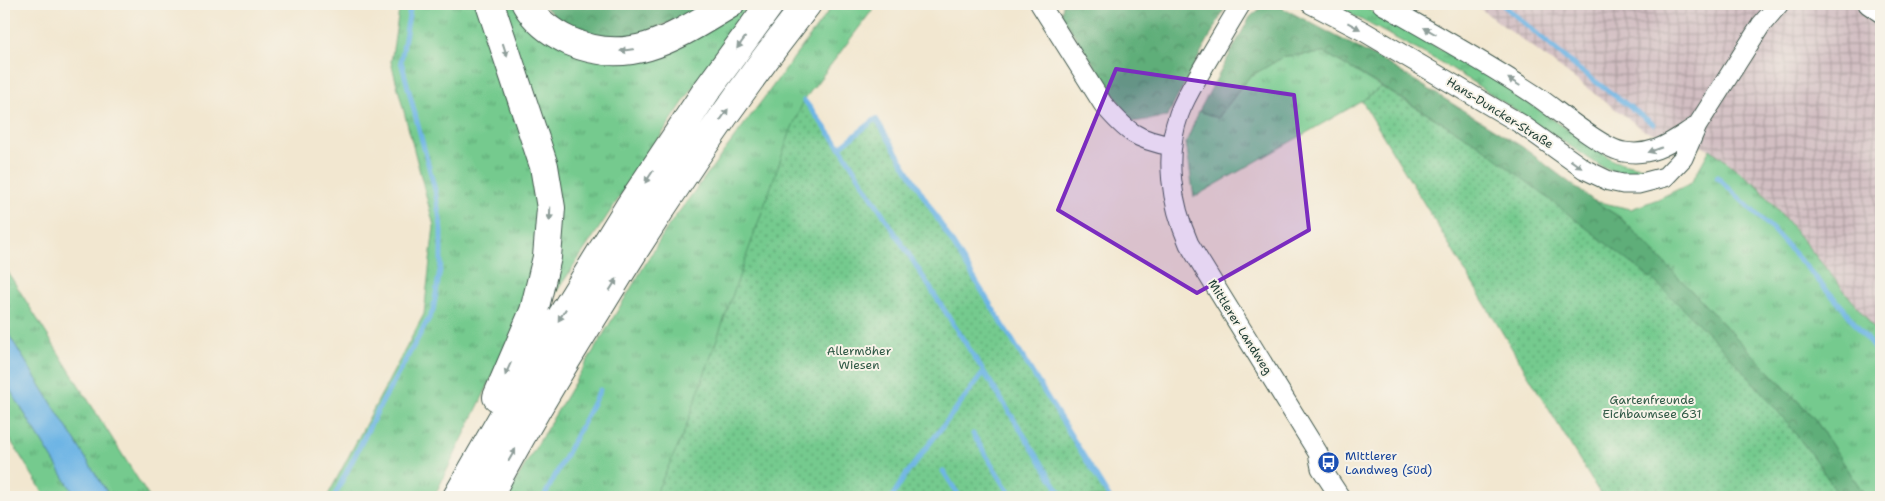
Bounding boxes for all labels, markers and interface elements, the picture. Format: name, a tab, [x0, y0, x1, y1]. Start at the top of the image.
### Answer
one-way arrow	[1347, 22, 1361, 30]
one-way arrow	[1423, 27, 1436, 36]
one-way arrow	[736, 36, 746, 50]
one-way arrow	[502, 43, 510, 58]
one-way arrow	[618, 46, 634, 54]
street label: Hans-Duncker-Straße	[1444, 74, 1557, 152]
one-way arrow	[1507, 78, 1520, 87]
one-way arrow	[719, 108, 729, 121]
one-way arrow	[1647, 146, 1662, 154]
one-way arrow	[1569, 159, 1583, 169]
one-way arrow	[644, 170, 654, 184]
one-way arrow	[546, 206, 554, 222]
street label: Mittlerer Landweg	[1204, 276, 1276, 378]
one-way arrow	[608, 278, 617, 291]
one-way arrow	[558, 308, 567, 321]
park label: Allermöher Wiesen	[827, 343, 892, 373]
one-way arrow	[504, 362, 512, 376]
park label: Gartenfreunde Eichbaumsee 631	[1602, 392, 1702, 422]
one-way arrow	[508, 447, 516, 462]
place label: Mittlerer Landweg (Süd)	[1345, 448, 1432, 478]
bus stop icon: Mittlerer Landweg (Süd)	[1317, 451, 1341, 475]

